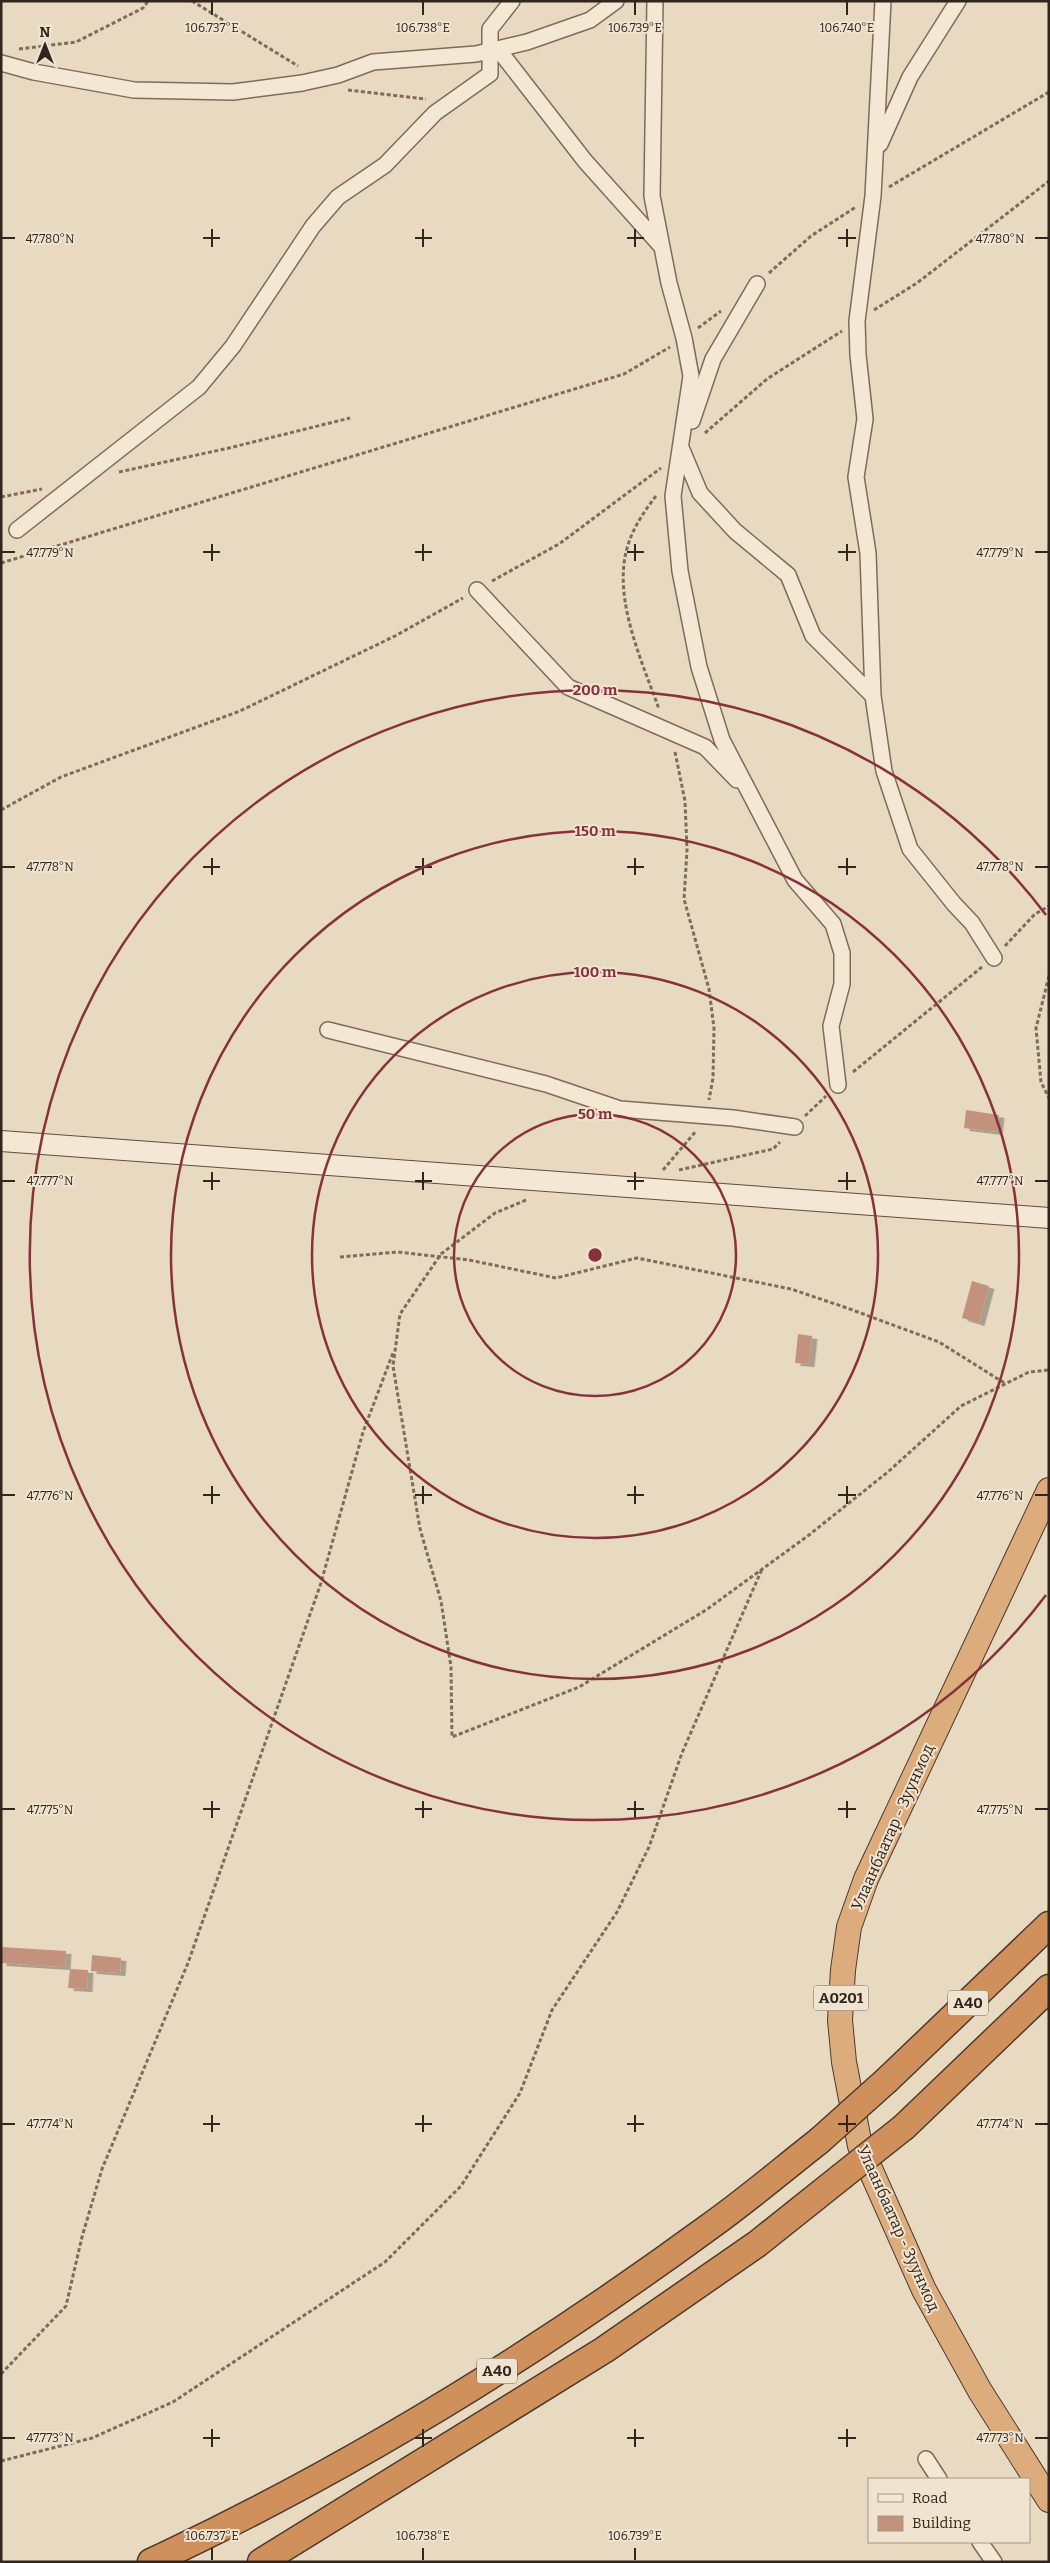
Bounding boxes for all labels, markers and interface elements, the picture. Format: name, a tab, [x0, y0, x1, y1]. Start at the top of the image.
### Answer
north arrow	[20, 20, 70, 70]
text: 106.737°E	[185, 21, 239, 35]
text: 106.738°E	[396, 21, 450, 35]
text: 106.739°E	[608, 21, 662, 35]
text: 106.740°E	[820, 21, 874, 35]
text: N	[40, 24, 51, 41]
text: 47.780°N	[25, 232, 75, 246]
text: 47.780°N	[975, 232, 1025, 246]
text: 47.779°N	[26, 546, 74, 560]
text: 47.779°N	[976, 546, 1024, 560]
text: 200 m	[573, 681, 618, 699]
text: 150 m	[574, 822, 616, 840]
text: 47.778°N	[26, 860, 74, 874]
text: 47.778°N	[976, 860, 1024, 874]
text: 100 m	[574, 963, 617, 981]
text: 50 m	[578, 1105, 613, 1123]
text: 47.777°N	[26, 1174, 74, 1188]
text: 47.777°N	[976, 1174, 1024, 1188]
centre of rings	[586, 1246, 604, 1264]
text: 47.776°N	[26, 1489, 74, 1503]
text: 47.776°N	[976, 1489, 1024, 1503]
street label: Улаанбаатар - Зуунмод	[847, 1741, 938, 1913]
text: 47.775°N	[27, 1803, 74, 1817]
text: 47.775°N	[977, 1803, 1024, 1817]
road number: A0201	[814, 1986, 868, 2010]
road number: A40	[948, 1990, 988, 2016]
text: 47.774°N	[26, 2117, 74, 2131]
text: 47.774°N	[976, 2117, 1024, 2131]
street label: Улаанбаатар - Зуунмод	[853, 2142, 944, 2315]
road number: A40	[477, 2358, 517, 2384]
text: 47.773°N	[26, 2431, 74, 2445]
text: 47.773°N	[976, 2431, 1024, 2445]
legend	[868, 2478, 1030, 2543]
text: Road	[912, 2489, 947, 2507]
text: Building	[912, 2514, 971, 2532]
text: 106.737°E	[185, 2529, 239, 2543]
text: 106.738°E	[396, 2529, 450, 2543]
text: 106.739°E	[608, 2529, 662, 2543]

